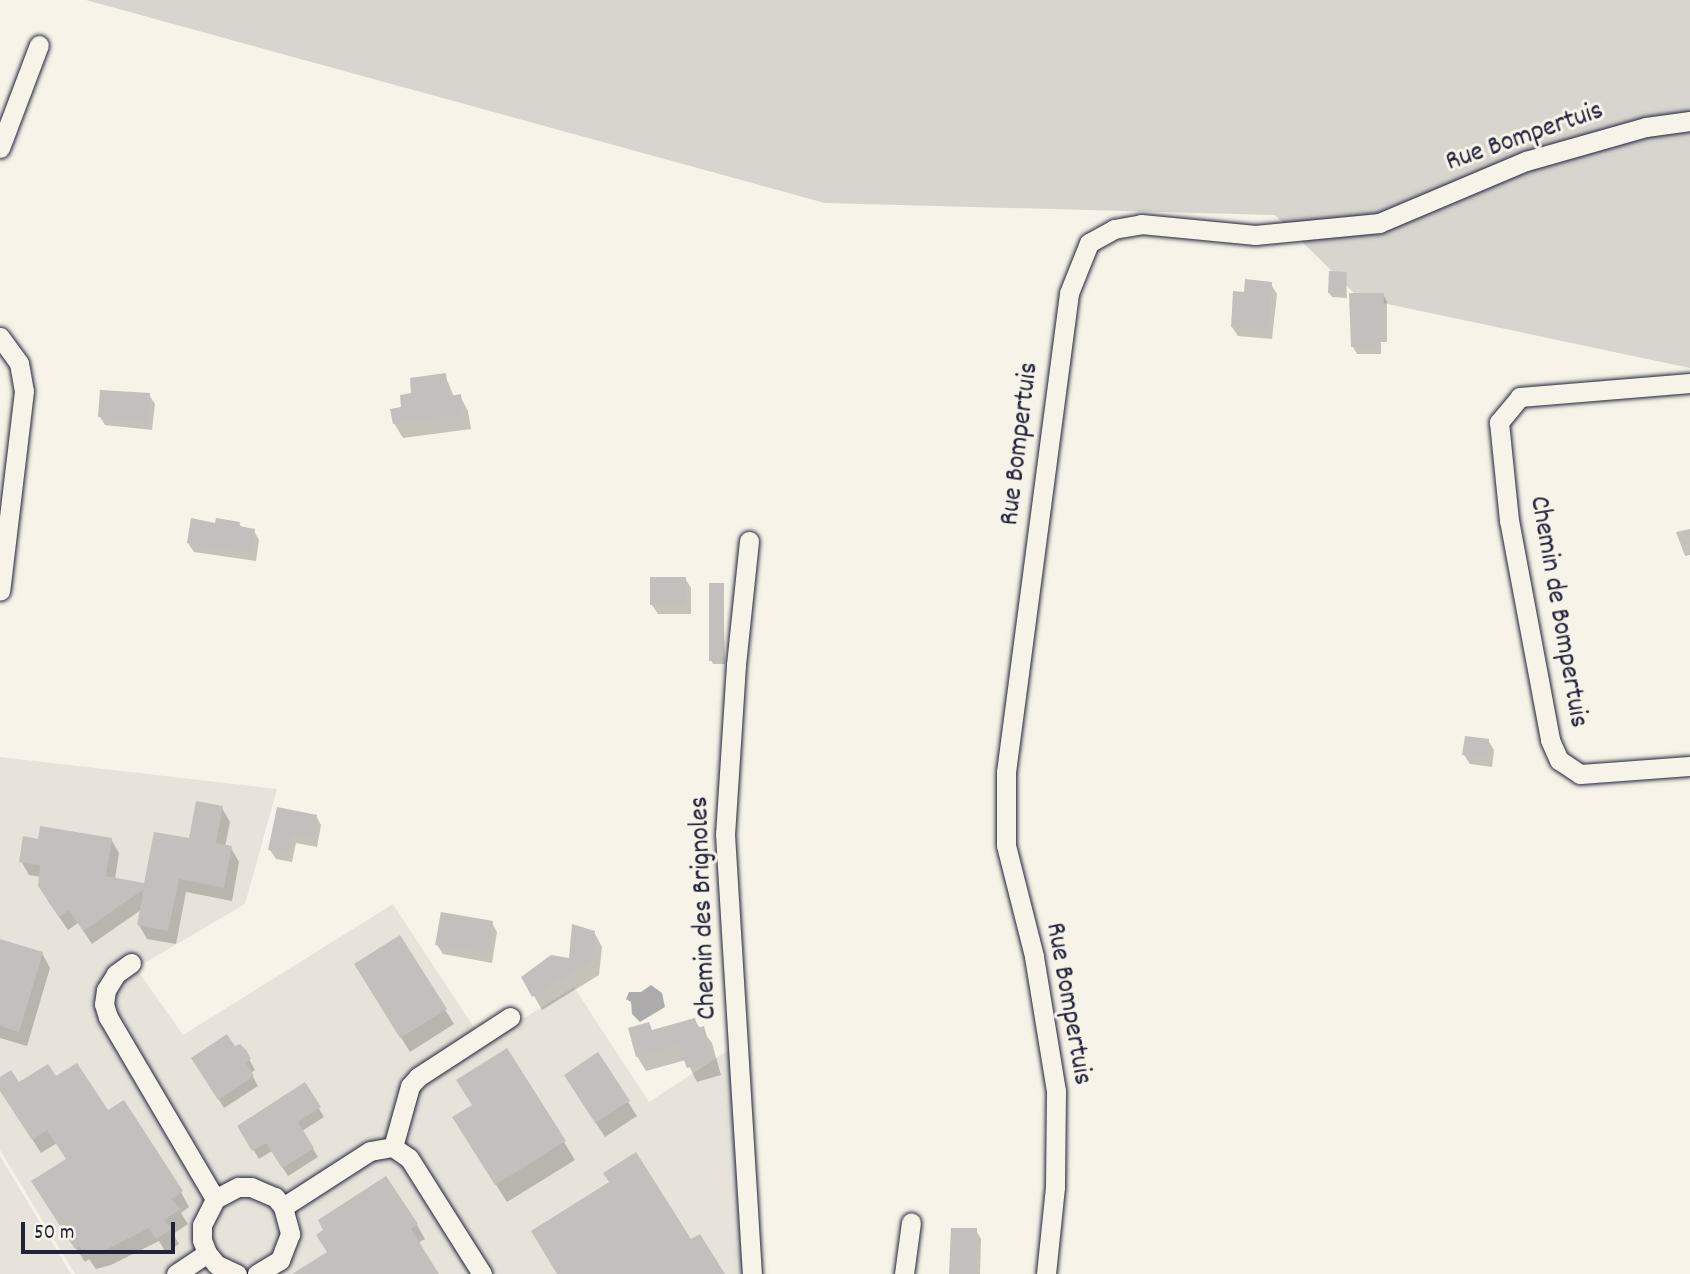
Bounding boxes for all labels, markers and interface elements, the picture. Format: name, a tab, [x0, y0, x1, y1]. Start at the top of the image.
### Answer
street label: Rue Bompertuis	[1442, 95, 1608, 181]
street label: Rue Bompertuis	[994, 360, 1048, 528]
street label: Chemin de Bompertuis	[1520, 494, 1594, 730]
street label: Chemin des Brignoles	[684, 796, 726, 1020]
street label: Rue Bompertuis	[1036, 920, 1098, 1088]
scale bar	[24, 1208, 178, 1252]
text: 50 m	[34, 1219, 74, 1249]

